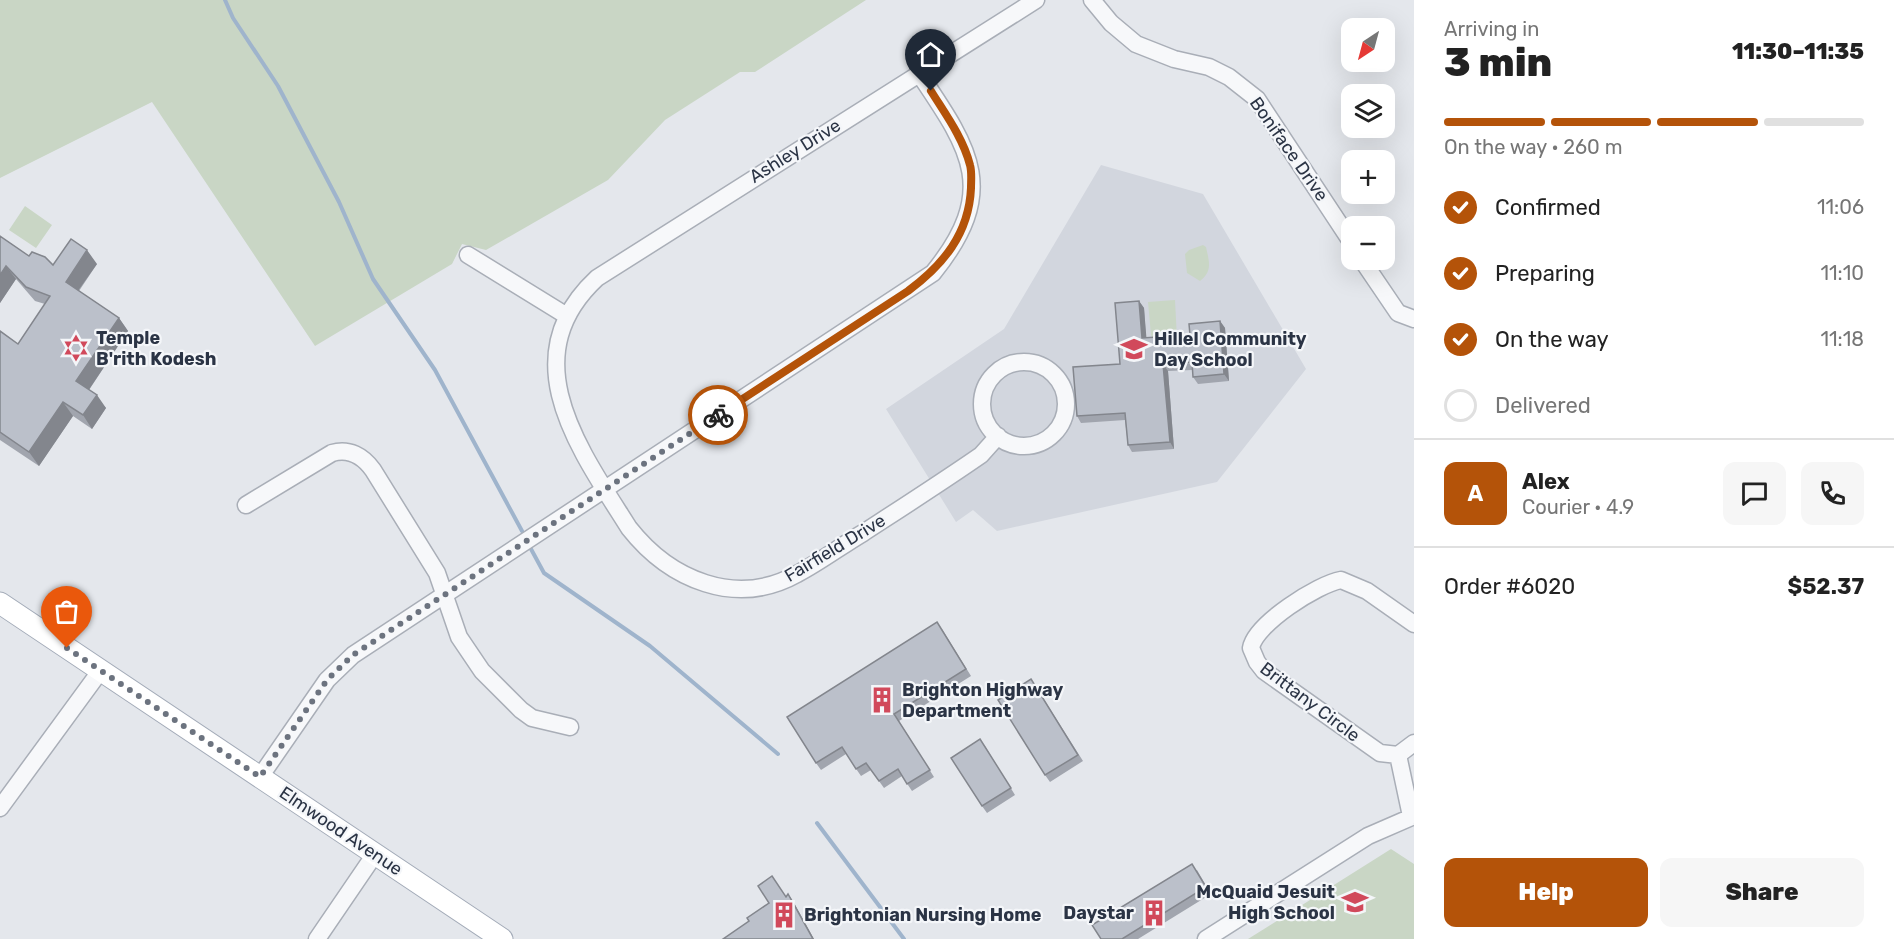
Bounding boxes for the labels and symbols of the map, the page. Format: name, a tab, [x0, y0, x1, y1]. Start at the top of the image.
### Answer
north arrow	[1341, 18, 1395, 72]
pin	[905, 29, 956, 91]
street label: Boniface Drive	[1245, 93, 1333, 205]
street label: Ashley Drive	[745, 114, 845, 188]
place label: Temple B'rith Kodesh	[96, 327, 216, 370]
place label: Hillel Community Day School	[1154, 328, 1307, 371]
synagogue icon: Temple B'rith Kodesh	[61, 333, 91, 363]
school or university icon: Hillel Community Day School	[1119, 334, 1149, 364]
courier	[688, 385, 748, 445]
street label: Fairfield Drive	[781, 509, 889, 587]
pin	[41, 586, 92, 648]
street label: Brittany Circle	[1256, 657, 1364, 747]
place label: Brighton Highway Department	[902, 679, 1063, 722]
building icon: Brighton Highway Department	[867, 685, 897, 715]
street label: Elmwood Avenue	[275, 782, 407, 880]
place label: McQuaid Jesuit High School	[1196, 881, 1335, 924]
school or university icon: McQuaid Jesuit High School	[1340, 887, 1370, 917]
building icon: Daystar	[1139, 898, 1169, 928]
building icon: Brightonian Nursing Home	[769, 900, 799, 930]
place label: Daystar	[1063, 902, 1134, 924]
place label: Brightonian Nursing Home	[804, 904, 1042, 926]

